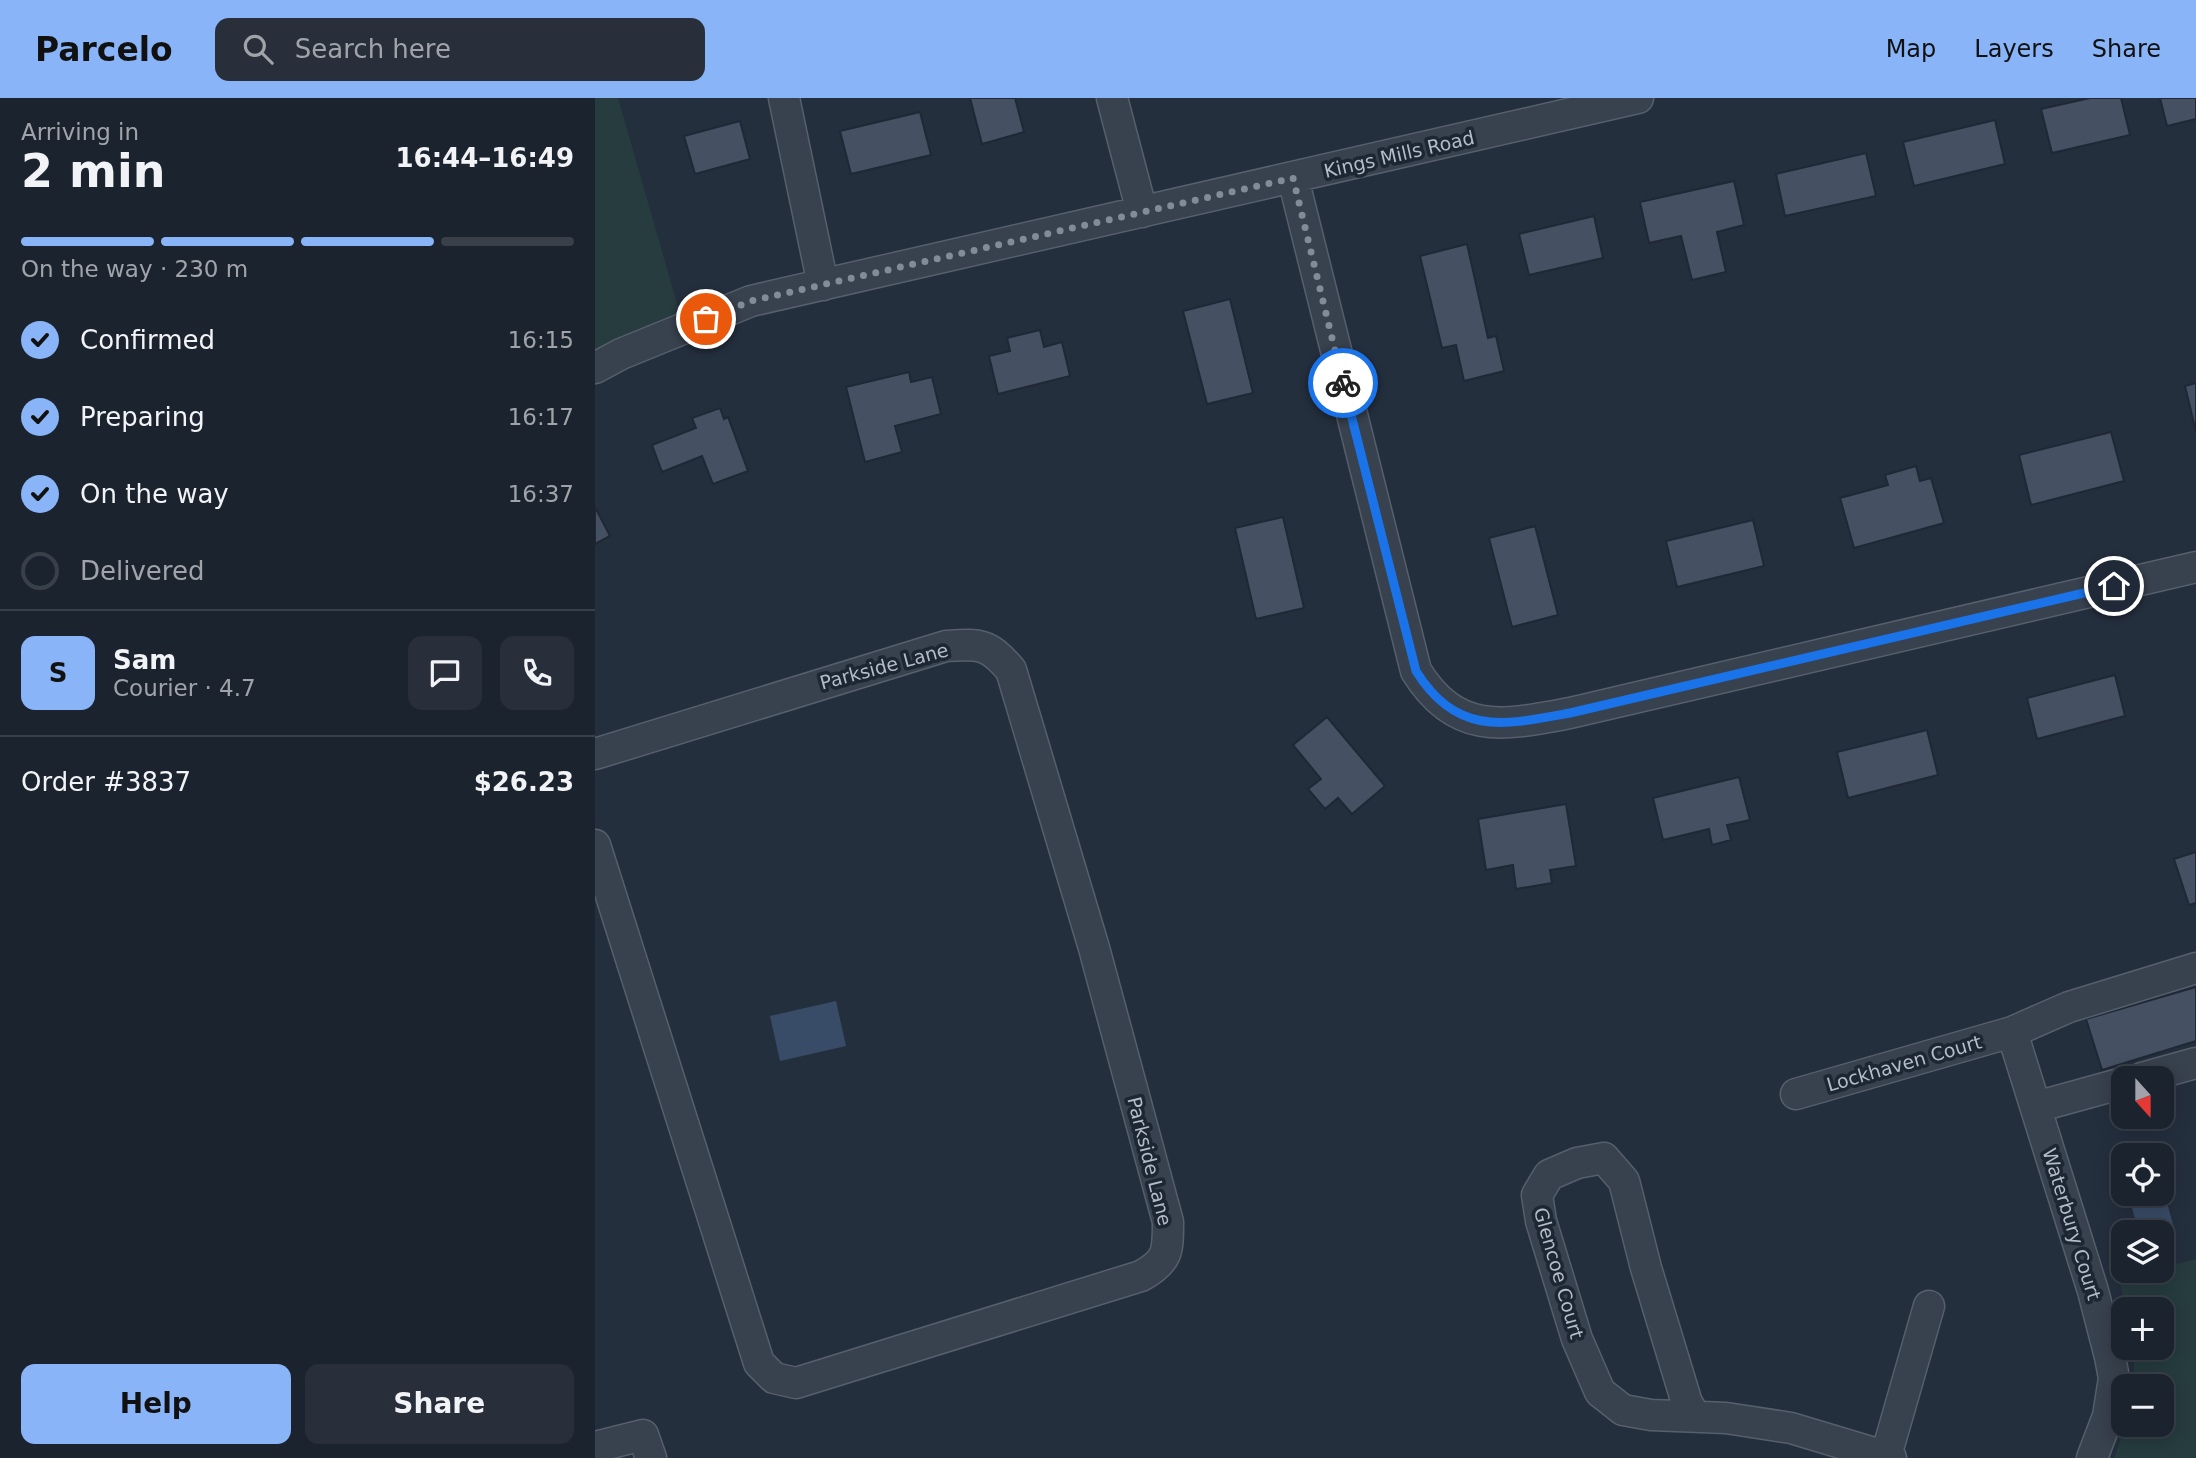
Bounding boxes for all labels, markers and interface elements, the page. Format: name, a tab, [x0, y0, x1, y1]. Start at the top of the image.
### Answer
search box	[215, 18, 705, 81]
text: Parcelo	[35, 30, 173, 69]
icon: search	[239, 30, 277, 68]
text: Search here	[295, 34, 451, 64]
text: Map	[1886, 35, 1936, 63]
text: Layers	[1974, 35, 2054, 63]
text: Share	[2092, 35, 2161, 63]
text: Arriving in	[21, 119, 139, 145]
street label: Kings Mills Road	[1322, 126, 1476, 182]
text: 16:44–16:49	[395, 143, 574, 173]
text: 2 min	[21, 144, 165, 198]
text: On the way · 230 m	[21, 256, 248, 282]
pin	[676, 289, 736, 349]
icon: bag	[687, 300, 725, 338]
icon: check	[21, 321, 59, 359]
text: Confirmed	[80, 325, 215, 355]
text: 16:15	[508, 327, 574, 353]
courier	[1308, 348, 1378, 418]
icon: bike	[1324, 364, 1362, 402]
icon: check	[21, 398, 59, 436]
text: Preparing	[80, 402, 205, 432]
text: 16:17	[508, 404, 574, 430]
icon: check	[21, 475, 59, 513]
text: On the way	[80, 479, 229, 509]
text: 16:37	[508, 481, 574, 507]
text: Delivered	[80, 556, 204, 586]
pin	[2084, 556, 2144, 616]
icon: home	[2095, 567, 2133, 605]
button: chat	[408, 636, 482, 710]
button: phone	[500, 636, 574, 710]
street label: Parkside Lane	[817, 638, 951, 694]
text: Sam	[113, 645, 176, 675]
text: S	[49, 658, 67, 688]
text: Courier · 4.7	[113, 675, 256, 701]
text: Order #3837	[21, 767, 191, 797]
text: $26.23	[474, 767, 574, 797]
street label: Lockhaven Court	[1824, 1030, 1984, 1096]
north arrow	[2111, 1066, 2173, 1129]
map controls	[2111, 1066, 2174, 1437]
street label: Parkside Lane	[1123, 1094, 1177, 1228]
button: locate	[2111, 1143, 2174, 1206]
street label: Waterbury Court	[2038, 1145, 2106, 1303]
street label: Glencoe Court	[1530, 1205, 1588, 1341]
button: layers	[2111, 1220, 2174, 1283]
button: +	[2111, 1297, 2174, 1360]
button: Help	[21, 1364, 291, 1444]
button: Share	[305, 1364, 574, 1444]
button: −	[2111, 1374, 2174, 1437]

